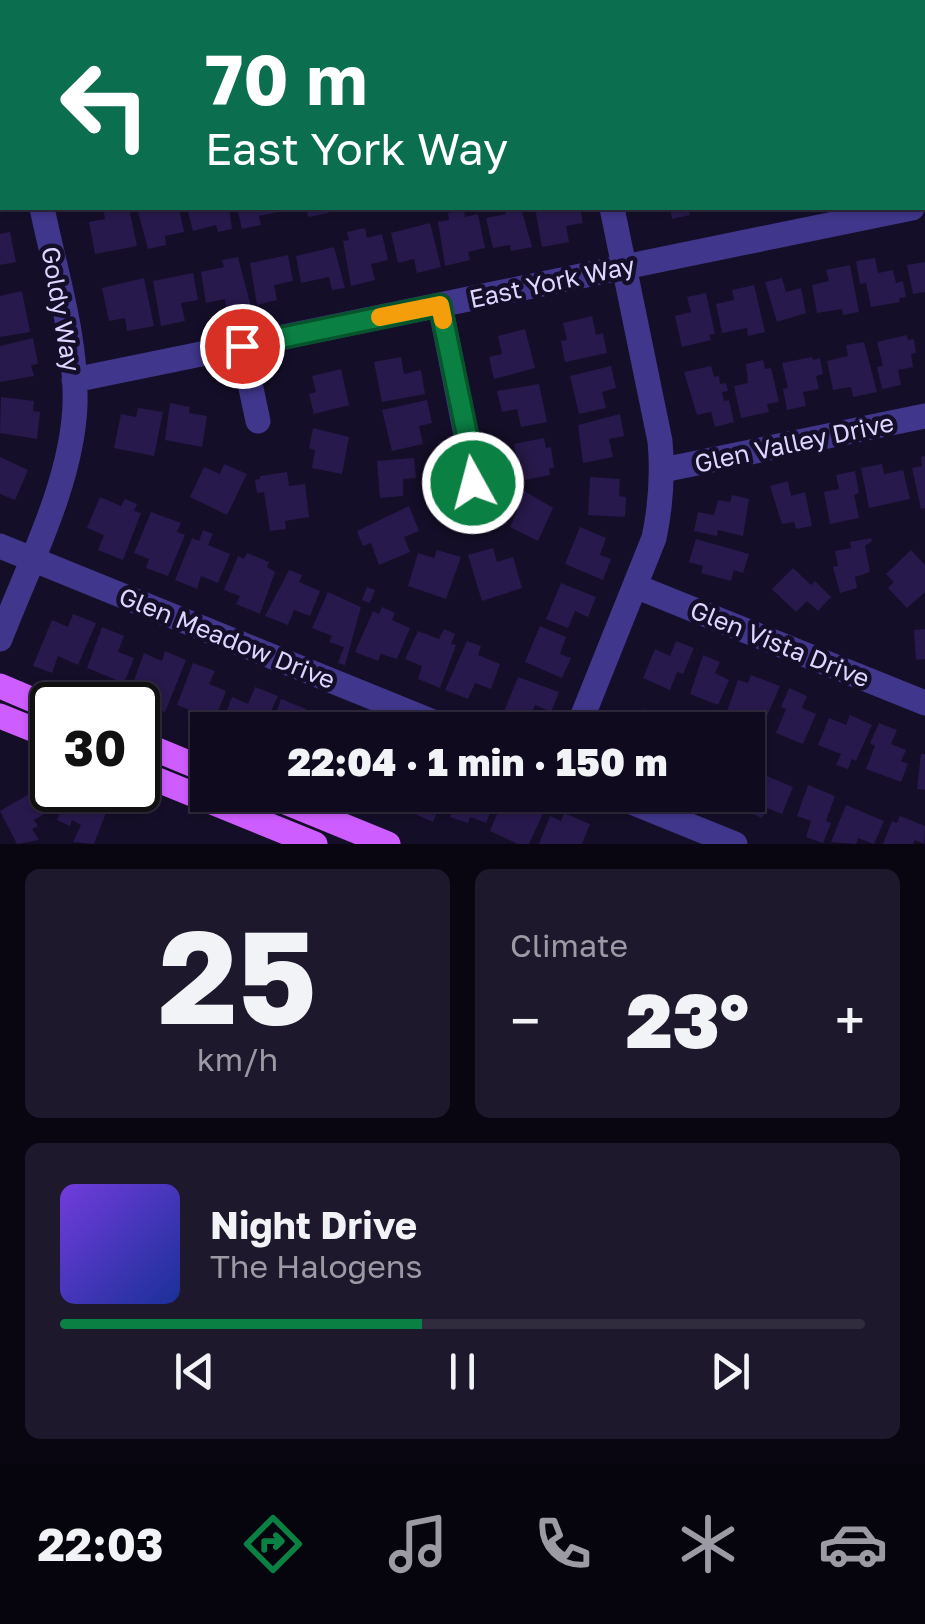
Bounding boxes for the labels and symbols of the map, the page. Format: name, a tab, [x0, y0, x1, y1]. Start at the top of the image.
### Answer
street label: Goldy Way	[35, 244, 88, 374]
street label: East York Way	[466, 249, 637, 314]
pin	[200, 304, 285, 389]
street label: Glen Valley Drive	[691, 406, 896, 479]
position arrow	[421, 431, 525, 535]
street label: Glen Meadow Drive	[115, 580, 340, 695]
street label: Glen Vista Drive	[686, 593, 874, 694]
speed limit sign: 30	[30, 682, 160, 812]

